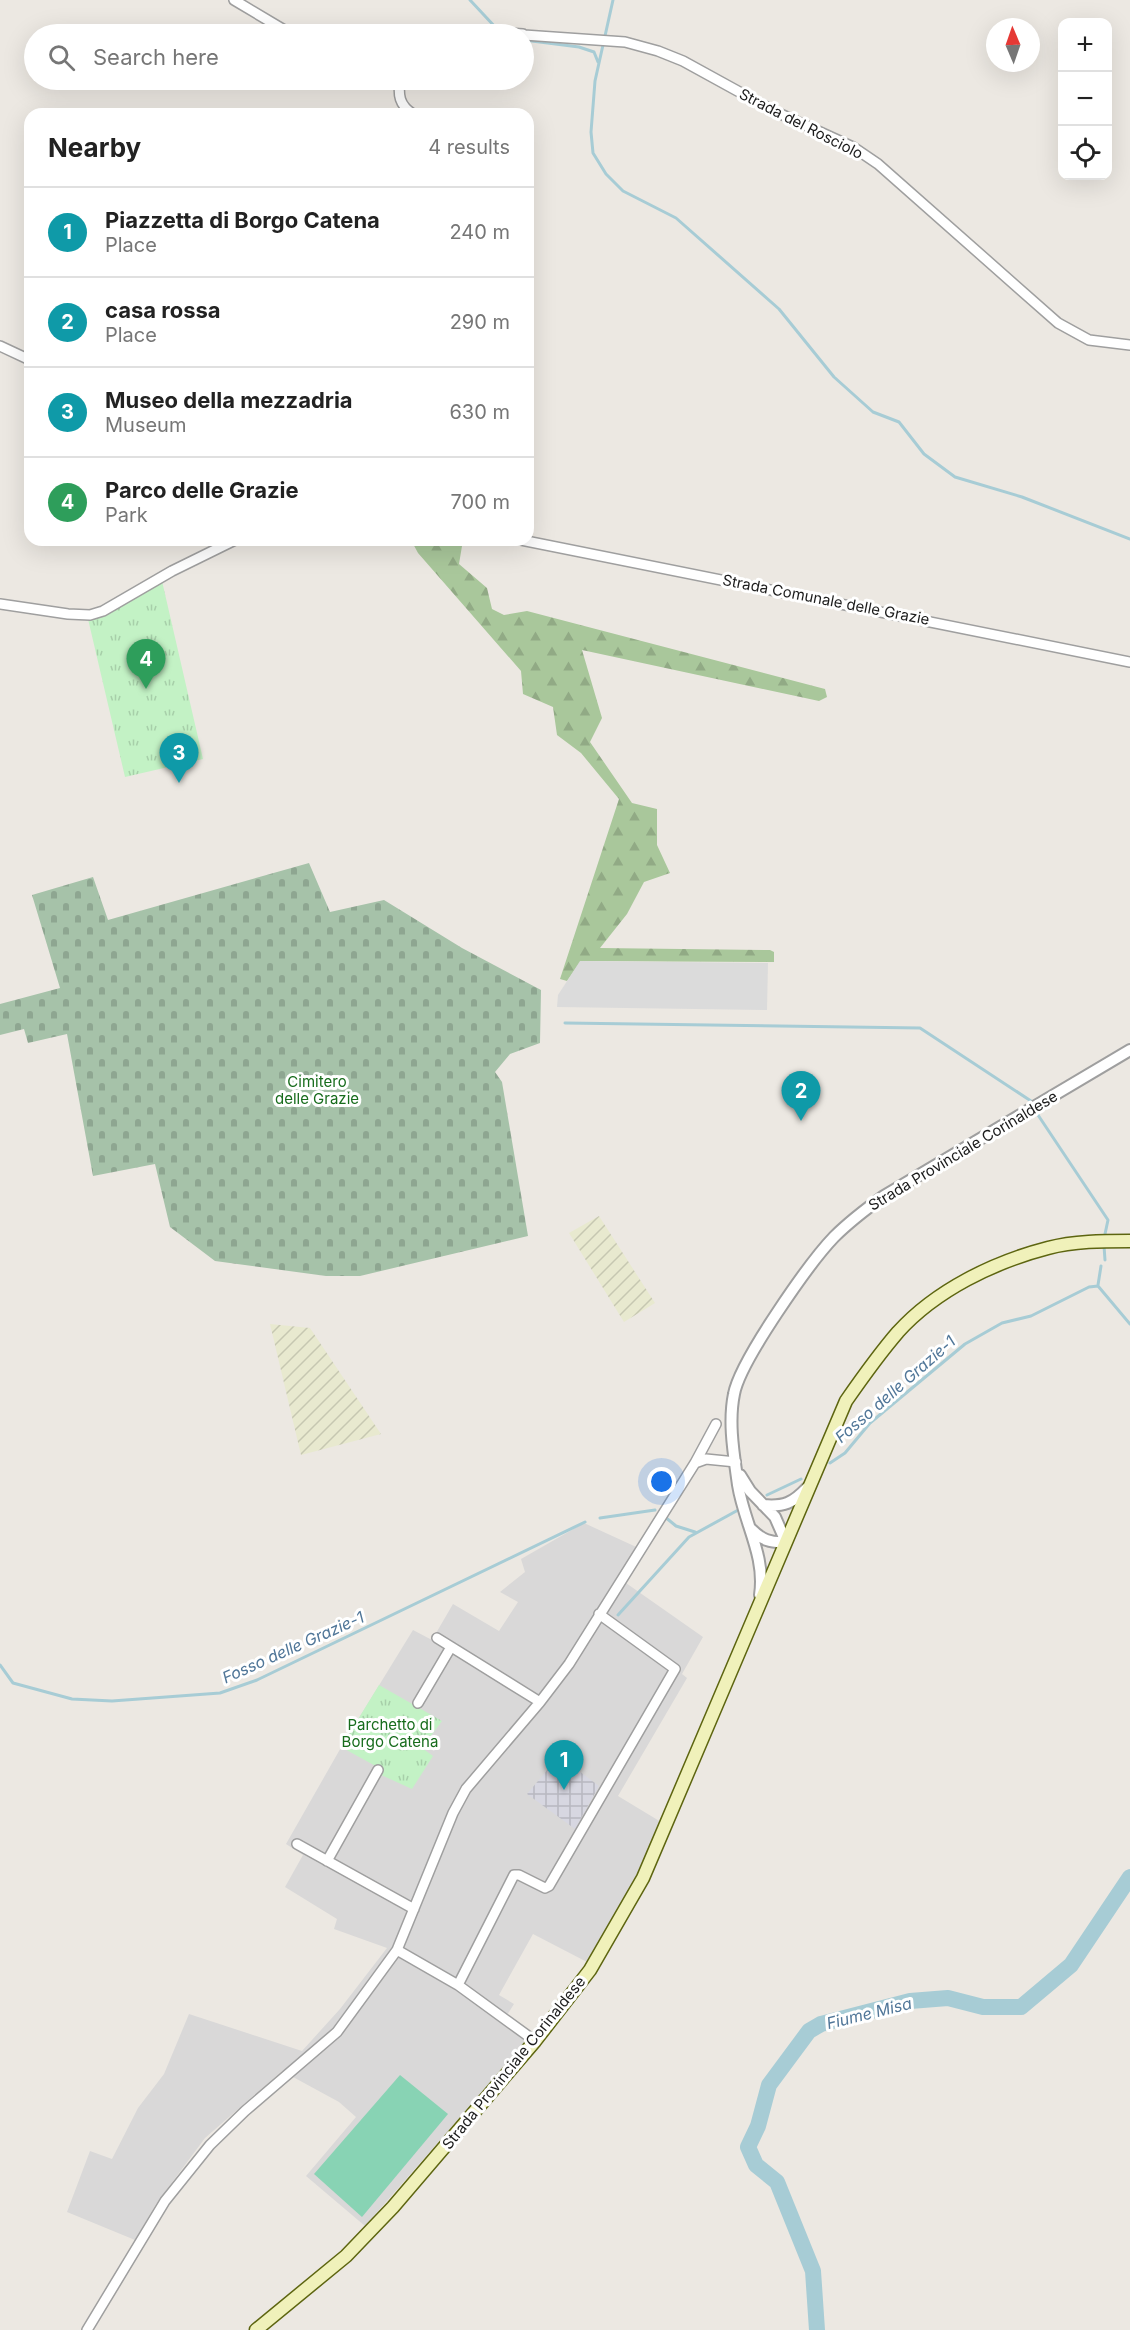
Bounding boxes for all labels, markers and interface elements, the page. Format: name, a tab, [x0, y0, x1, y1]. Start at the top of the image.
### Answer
north arrow	[986, 18, 1040, 72]
map controls	[1058, 18, 1112, 180]
button: +	[1058, 18, 1112, 72]
search box	[24, 24, 534, 90]
icon: search	[45, 41, 78, 74]
text: Search here	[93, 44, 219, 70]
button: −	[1058, 72, 1112, 126]
street label: Strada del Rosciolo	[736, 84, 866, 163]
button: locate	[1058, 126, 1112, 180]
text: Nearby	[48, 132, 141, 163]
text: 4 results	[428, 135, 510, 159]
text: Piazzetta di Borgo Catena	[105, 207, 380, 233]
text: 1	[63, 220, 72, 244]
text: 240 m	[449, 220, 510, 244]
text: Place	[105, 233, 157, 257]
text: casa rossa	[105, 297, 221, 323]
text: 2	[61, 310, 74, 334]
text: 290 m	[450, 310, 510, 334]
text: Place	[105, 323, 157, 347]
text: Museo della mezzadria	[105, 387, 353, 413]
text: 3	[61, 400, 74, 424]
text: 630 m	[449, 400, 510, 424]
text: Museum	[105, 413, 186, 437]
text: Parco delle Grazie	[105, 477, 299, 503]
text: 4	[61, 490, 74, 514]
text: 700 m	[451, 490, 510, 514]
text: Park	[105, 503, 148, 527]
street label: Strada Comunale delle Grazie	[721, 570, 931, 629]
pin: 4	[126, 640, 166, 689]
pin: 3	[160, 734, 198, 783]
park label: Cimitero delle Grazie	[275, 1072, 359, 1108]
pin: 2	[782, 1072, 820, 1121]
street label: Strada Provinciale Corinaldese	[865, 1086, 1061, 1215]
water label: Fosso delle Grazie-1	[831, 1331, 960, 1447]
your location	[647, 1467, 676, 1496]
water label: Fosso delle Grazie-1	[219, 1607, 367, 1687]
park label: Parchetto di Borgo Catena	[342, 1715, 438, 1751]
pin: 1	[544, 1740, 584, 1790]
street label: Strada Provinciale Corinaldese	[438, 1972, 589, 2153]
water label: Fiume Misa	[824, 1993, 914, 2033]

